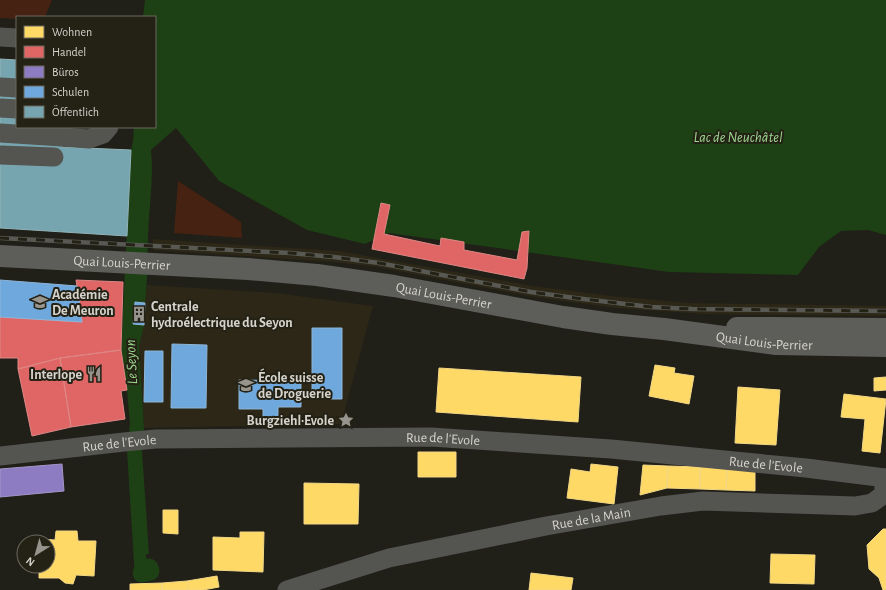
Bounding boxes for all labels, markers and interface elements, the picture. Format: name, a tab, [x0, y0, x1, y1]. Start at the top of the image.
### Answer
legend	[16, 16, 156, 128]
text: Wohnen	[52, 26, 92, 38]
text: Handel	[52, 46, 86, 58]
text: Büros	[52, 66, 79, 78]
text: Schulen	[52, 86, 89, 98]
text: Öffentlich	[52, 105, 99, 118]
water label: Lac de Neuchâtel	[693, 130, 783, 145]
street label: Quai Louis-Perrier	[73, 254, 171, 273]
street label: Quai Louis-Perrier	[395, 280, 493, 312]
place label: Académie De Meuron	[52, 288, 114, 318]
school or university icon: Académie De Meuron	[31, 293, 49, 311]
place label: Centrale hydroélectrique du Seyon	[151, 300, 293, 330]
building icon: Centrale hydroélectrique du Seyon	[130, 305, 148, 323]
street label: Quai Louis-Perrier	[715, 330, 813, 353]
water label: Le Seyon	[123, 339, 140, 385]
restaurant icon: Interlope	[85, 365, 103, 383]
place label: Interlope	[30, 368, 82, 382]
place label: École suisse de Droguerie	[258, 368, 331, 401]
school or university icon: École suisse de Droguerie	[237, 376, 255, 394]
place icon: Burgziehl·Evole	[337, 411, 355, 429]
place label: Burgziehl·Evole	[247, 414, 334, 428]
street label: Rue de l'Evole	[406, 431, 480, 448]
street label: Rue de l'Evole	[82, 433, 157, 455]
street label: Rue de l'Evole	[728, 455, 803, 476]
street label: Rue de la Main	[551, 505, 632, 533]
north arrow	[16, 534, 56, 574]
text: N	[24, 555, 37, 568]

